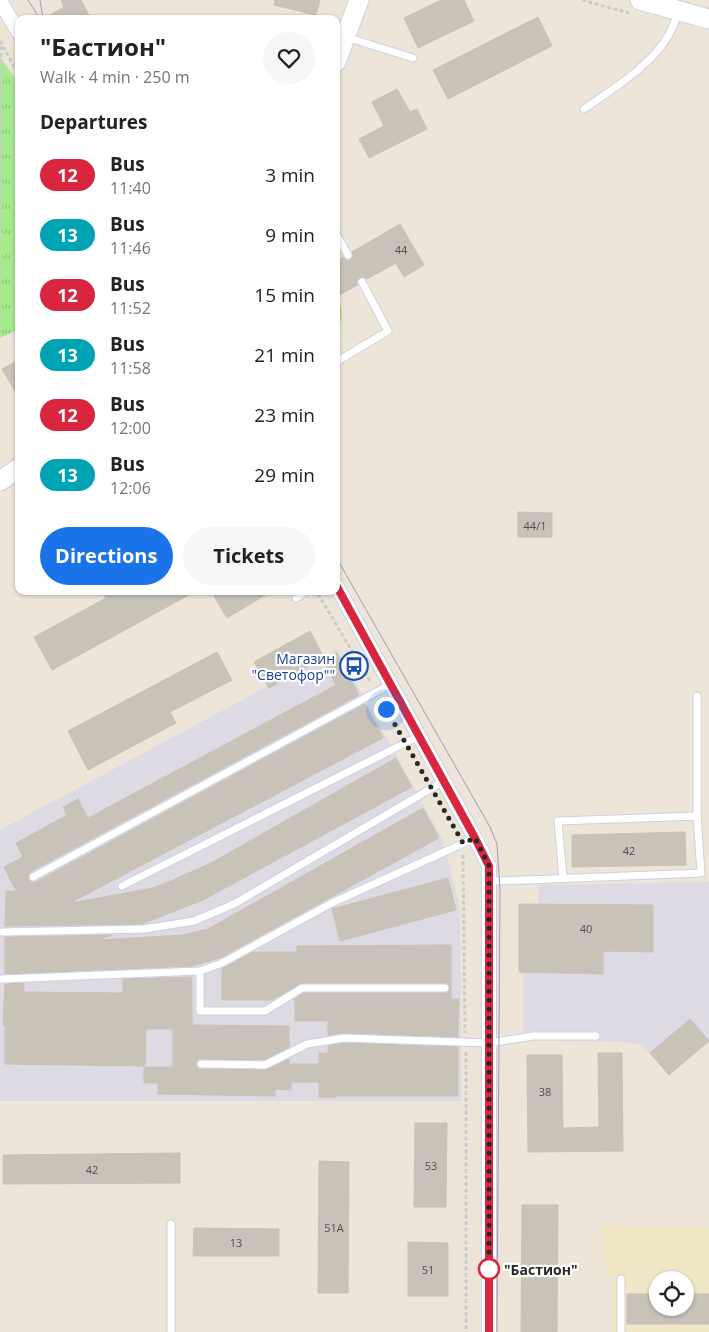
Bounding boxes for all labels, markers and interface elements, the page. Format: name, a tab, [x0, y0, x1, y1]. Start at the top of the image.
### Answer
text: "Бастион"	[40, 30, 166, 63]
button: heart	[263, 32, 315, 84]
text: Walk · 4 min · 250 m	[40, 66, 190, 88]
text: Departures	[40, 109, 147, 135]
text: Bus	[110, 151, 145, 177]
text: 3 min	[265, 162, 315, 188]
text: 12	[57, 163, 78, 187]
text: 11:40	[110, 177, 151, 199]
text: Bus	[110, 211, 145, 237]
text: 9 min	[265, 222, 315, 248]
text: 13	[57, 223, 78, 247]
text: 11:46	[110, 237, 151, 259]
house number: 44	[395, 242, 408, 257]
text: Bus	[110, 271, 145, 297]
text: 15 min	[254, 282, 315, 308]
text: 12	[57, 283, 78, 307]
text: 11:52	[110, 297, 151, 319]
text: Bus	[110, 331, 145, 357]
text: 21 min	[254, 342, 315, 368]
text: 13	[57, 343, 78, 367]
text: 11:58	[110, 357, 151, 379]
text: Bus	[110, 391, 145, 417]
text: 23 min	[254, 402, 315, 428]
text: 12	[57, 403, 78, 427]
text: 12:00	[110, 417, 151, 439]
text: Bus	[110, 451, 145, 477]
text: 29 min	[254, 462, 315, 488]
text: 13	[57, 463, 78, 487]
text: 12:06	[110, 477, 151, 499]
house number: 44/1	[524, 518, 546, 533]
button: Directions	[40, 527, 173, 585]
button: Tickets	[183, 527, 315, 585]
place label: Магазин "Светофор""	[252, 649, 335, 684]
bus stop icon: Магазин "Светофор""	[339, 651, 369, 681]
your location	[374, 697, 399, 722]
house number: 42	[623, 843, 635, 858]
house number: 40	[580, 921, 592, 936]
house number: 38	[539, 1084, 551, 1099]
house number: 53	[425, 1158, 437, 1173]
house number: 42	[86, 1162, 98, 1177]
house number: 51А	[324, 1220, 344, 1235]
house number: 13	[230, 1235, 242, 1250]
marker: "Бастион"	[478, 1258, 500, 1280]
place label: "Бастион"	[504, 1260, 578, 1279]
house number: 51	[422, 1262, 434, 1277]
map controls	[649, 1271, 694, 1316]
button: locate	[649, 1271, 694, 1316]

